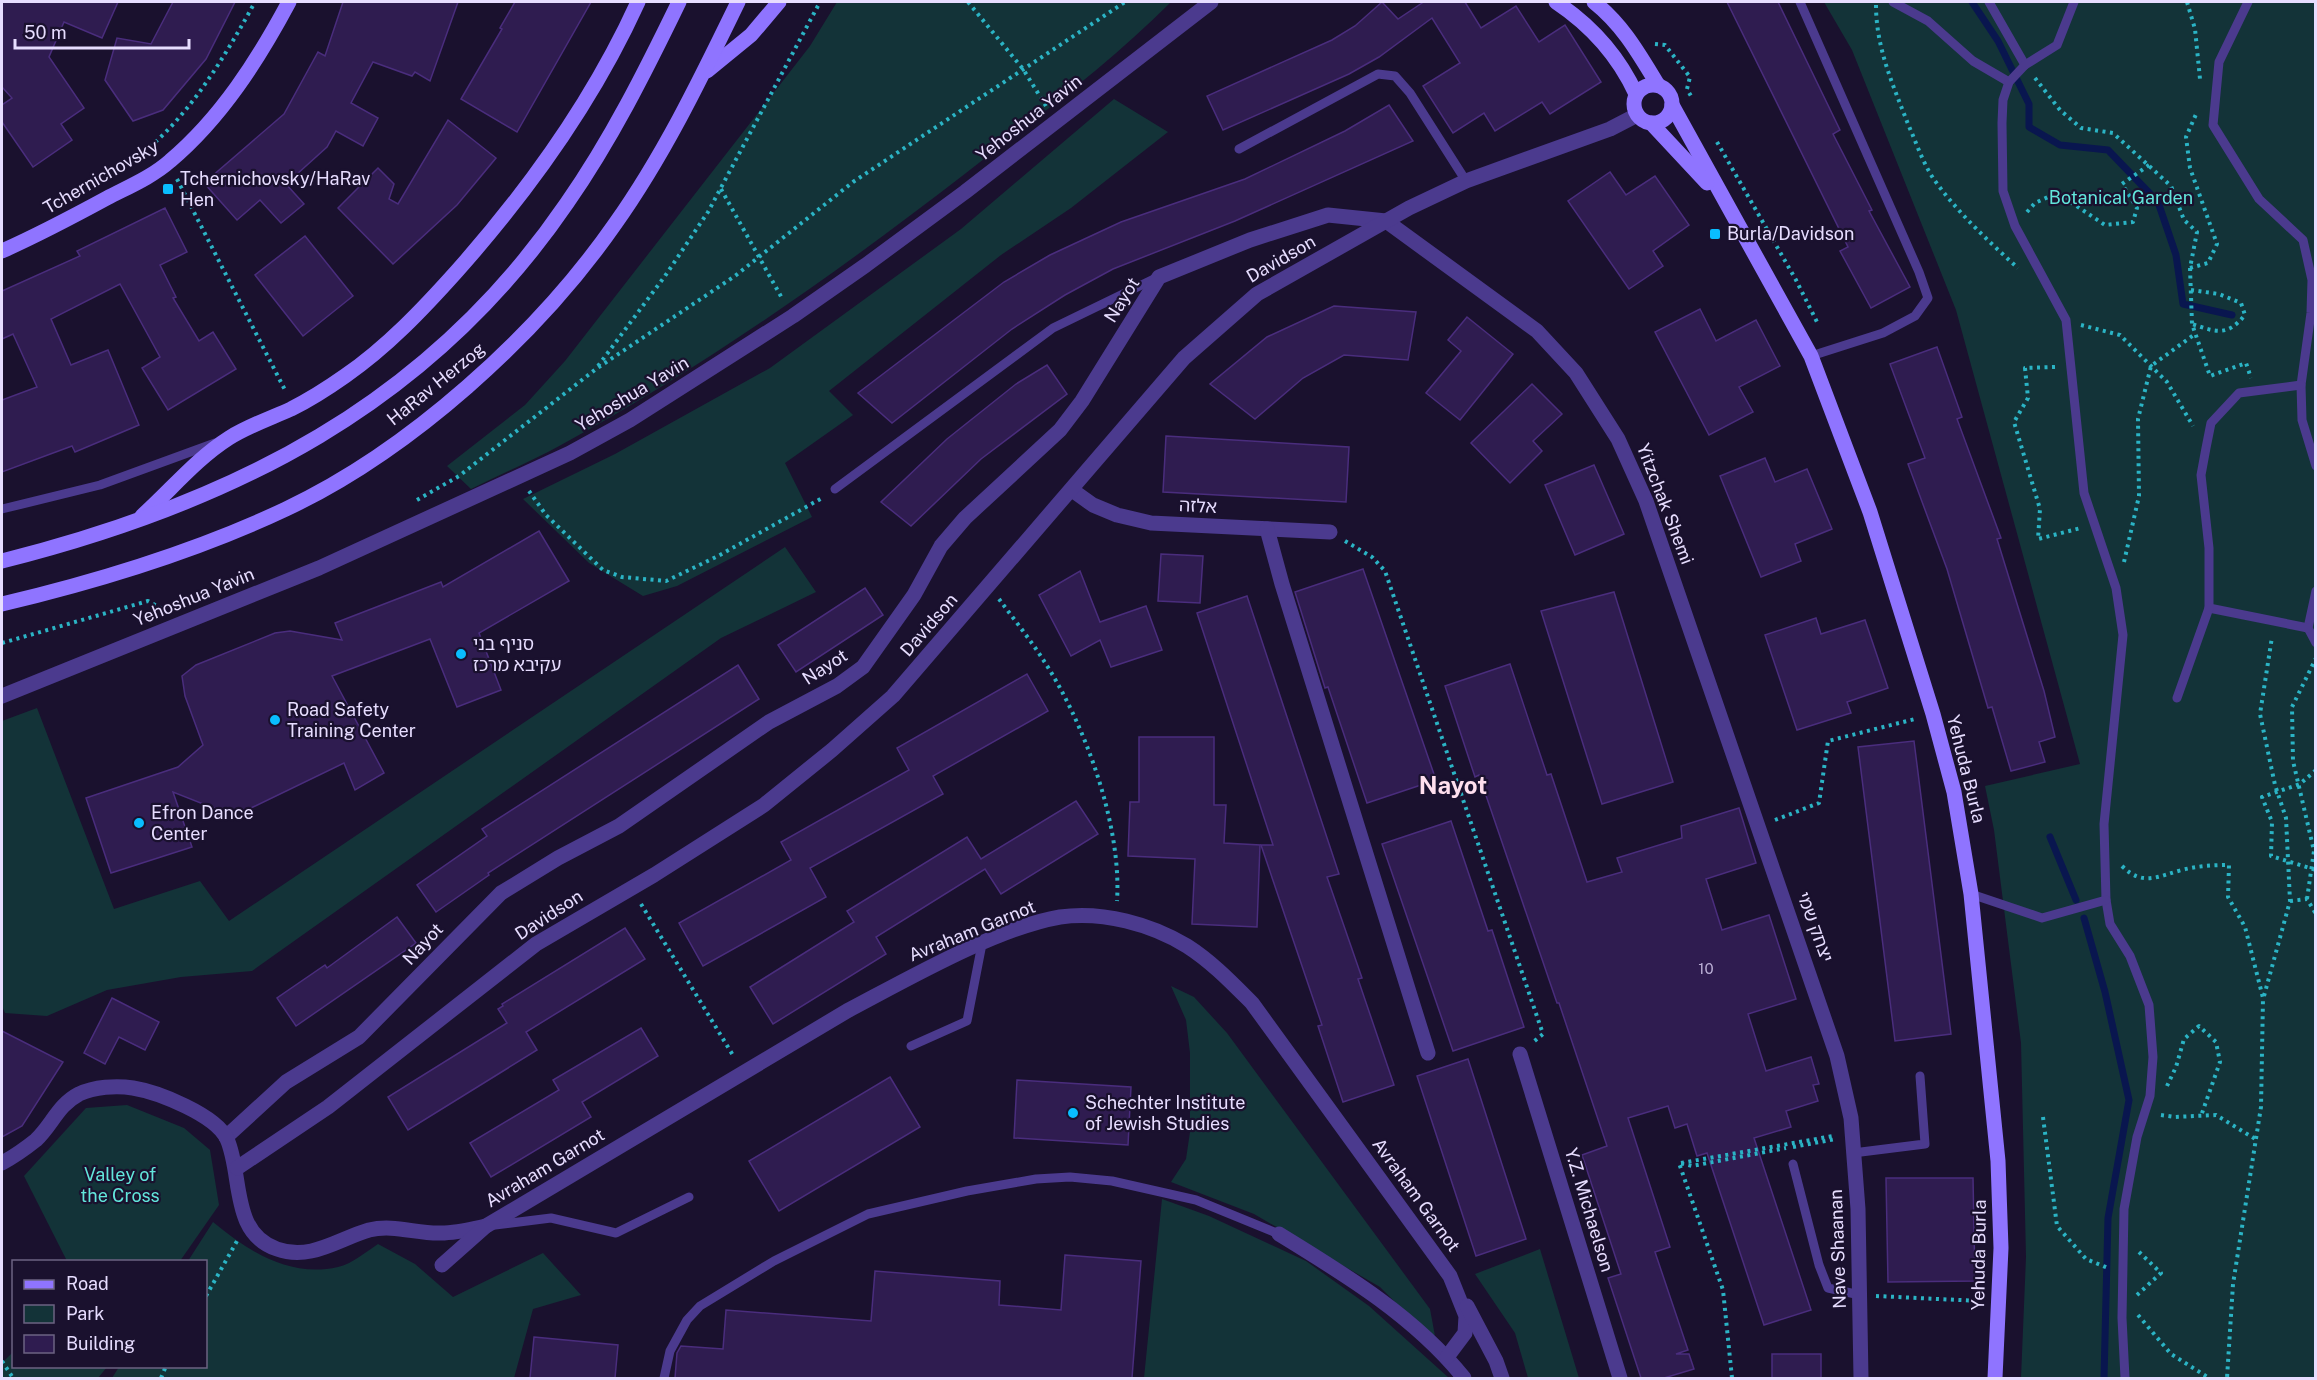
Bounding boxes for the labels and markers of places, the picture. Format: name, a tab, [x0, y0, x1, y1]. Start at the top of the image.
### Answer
place label: Tchernichovsky/HaRav Hen	[180, 168, 370, 210]
marker: Tchernichovsky/HaRav Hen	[161, 182, 175, 196]
place label: Burla/Davidson	[1727, 223, 1854, 244]
marker: Burla/Davidson	[1708, 227, 1722, 241]
place label: סניף בני עקיבא מרכז	[473, 633, 561, 675]
marker: סניף בני עקיבא מרכז	[454, 647, 468, 661]
place label: Road Safety Training Center	[287, 699, 416, 741]
marker: Road Safety Training Center	[268, 713, 282, 727]
place label: Efron Dance Center	[151, 802, 254, 844]
marker: Efron Dance Center	[132, 816, 146, 830]
place label: Schechter Institute of Jewish Studies	[1085, 1092, 1245, 1134]
marker: Schechter Institute of Jewish Studies	[1066, 1106, 1080, 1120]

